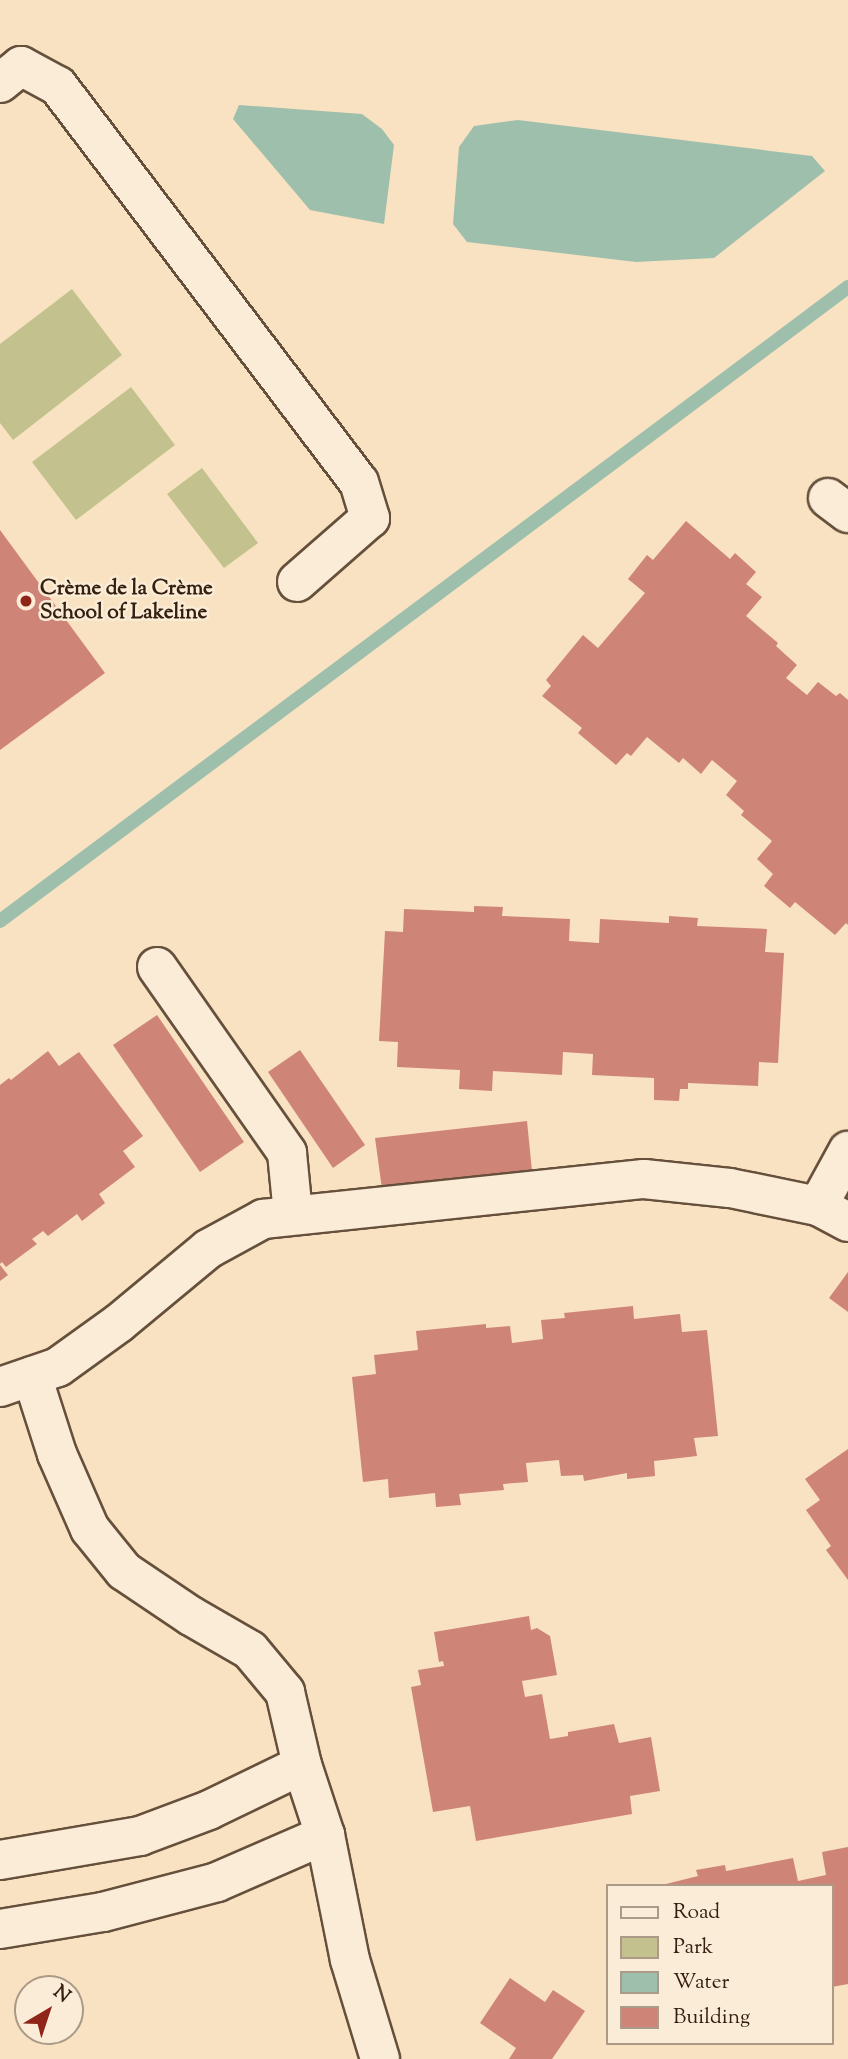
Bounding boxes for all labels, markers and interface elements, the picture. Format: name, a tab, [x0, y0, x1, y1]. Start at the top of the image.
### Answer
place label: Crème de la Crème School of Lakeline	[40, 576, 213, 626]
marker: Crème de la Crème School of Lakeline	[18, 593, 34, 609]
legend	[606, 1884, 834, 2045]
text: Road	[673, 1898, 720, 1928]
text: Park	[673, 1933, 713, 1963]
text: Water	[673, 1968, 729, 1998]
north arrow	[14, 1975, 84, 2045]
text: N	[47, 1980, 76, 2010]
text: Building	[673, 2003, 750, 2033]

